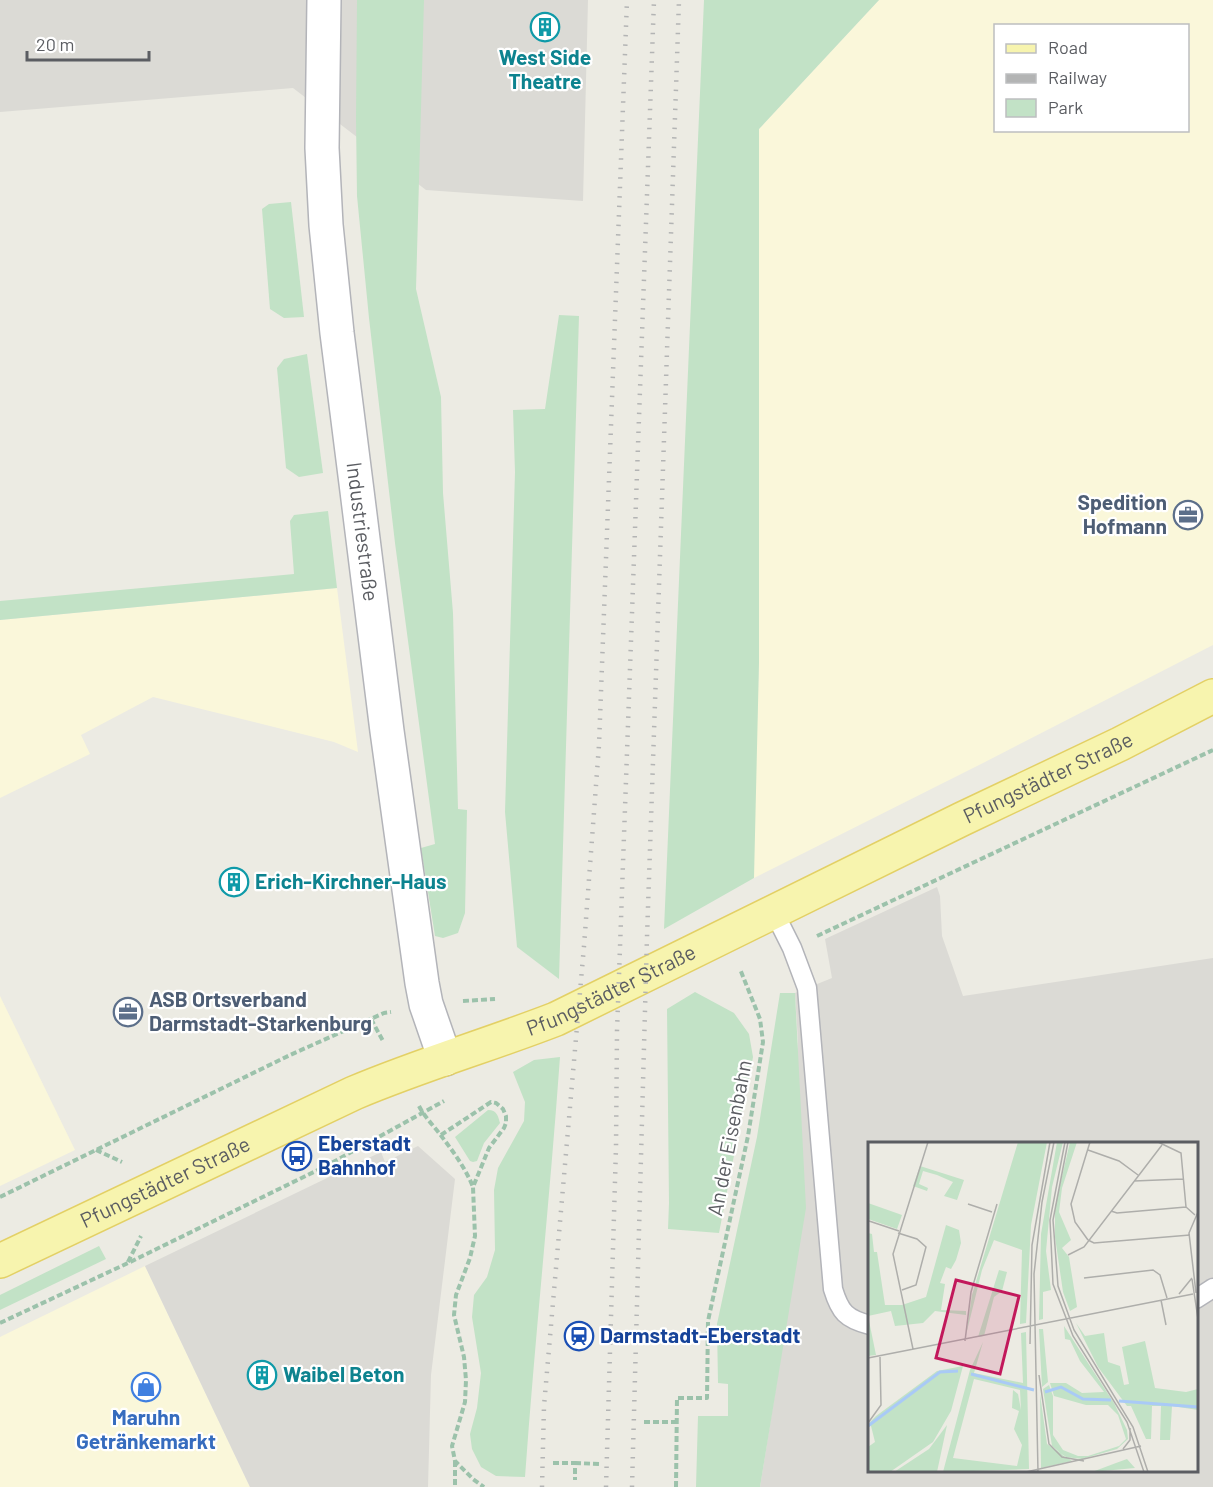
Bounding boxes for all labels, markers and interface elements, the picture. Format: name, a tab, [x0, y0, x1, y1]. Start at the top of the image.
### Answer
building icon: West Side Theatre	[529, 11, 561, 43]
scale bar	[27, 24, 148, 62]
legend	[994, 24, 1189, 132]
text: 20 m	[36, 33, 74, 55]
text: Road	[1048, 36, 1088, 58]
place label: West Side Theatre	[499, 44, 591, 93]
text: Railway	[1048, 66, 1107, 88]
text: Park	[1048, 96, 1083, 118]
street label: Industriestraße	[342, 460, 385, 603]
place label: Spedition Hofmann	[1077, 489, 1167, 538]
office icon: Spedition Hofmann	[1172, 499, 1204, 531]
street label: Pfungstädter Straße	[959, 726, 1137, 828]
building icon: Erich-Kirchner-Haus	[218, 866, 250, 898]
place label: Erich-Kirchner-Haus	[255, 868, 447, 893]
street label: Pfungstädter Straße	[523, 938, 699, 1040]
place label: ASB Ortsverband Darmstadt-Starkenburg	[149, 986, 372, 1035]
office icon: ASB Ortsverband Darmstadt-Starkenburg	[112, 996, 144, 1028]
street label: An der Eisenbahn	[701, 1058, 756, 1218]
street label: Pfungstädter Straße	[76, 1130, 254, 1232]
place label: Eberstadt Bahnhof	[318, 1130, 411, 1179]
bus stop icon: Eberstadt Bahnhof	[281, 1140, 313, 1172]
inset map	[868, 1142, 1198, 1472]
station icon: Darmstadt-Eberstadt	[563, 1320, 595, 1352]
place label: Darmstadt-Eberstadt	[600, 1322, 800, 1347]
building icon: Waibel Beton	[246, 1359, 278, 1391]
place label: Waibel Beton	[283, 1361, 404, 1386]
shop icon: Maruhn Getränkemarkt	[130, 1371, 162, 1403]
place label: Maruhn Getränkemarkt	[76, 1404, 216, 1453]

